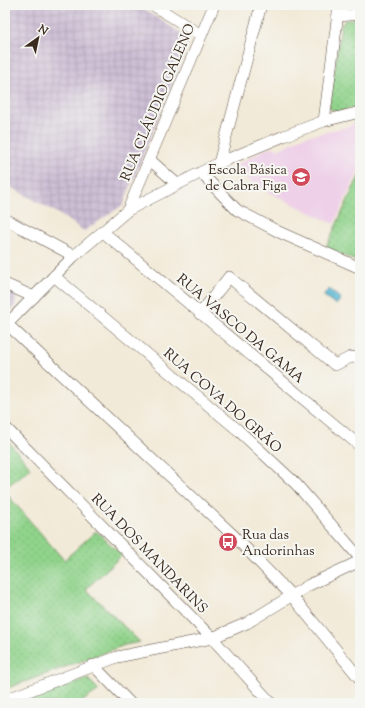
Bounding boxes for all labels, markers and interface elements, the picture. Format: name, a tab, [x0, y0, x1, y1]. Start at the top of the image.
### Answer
north arrow	[18, 18, 58, 58]
text: N	[34, 21, 51, 40]
street label: RUA CLÁUDIO GALENO	[117, 21, 201, 185]
place label: Escola Básica de Cabra Figa	[205, 161, 288, 197]
school or university icon: Escola Básica de Cabra Figa	[290, 166, 312, 188]
street label: RUA VASCO DA GAMA	[172, 270, 308, 389]
street label: RUA COVA DO GRÃO	[158, 344, 285, 459]
street label: RUA DOS MANDARINS	[86, 490, 211, 619]
place label: Rua das Andorinhas	[242, 526, 315, 562]
bus stop icon: Rua das Andorinhas	[217, 531, 239, 553]

